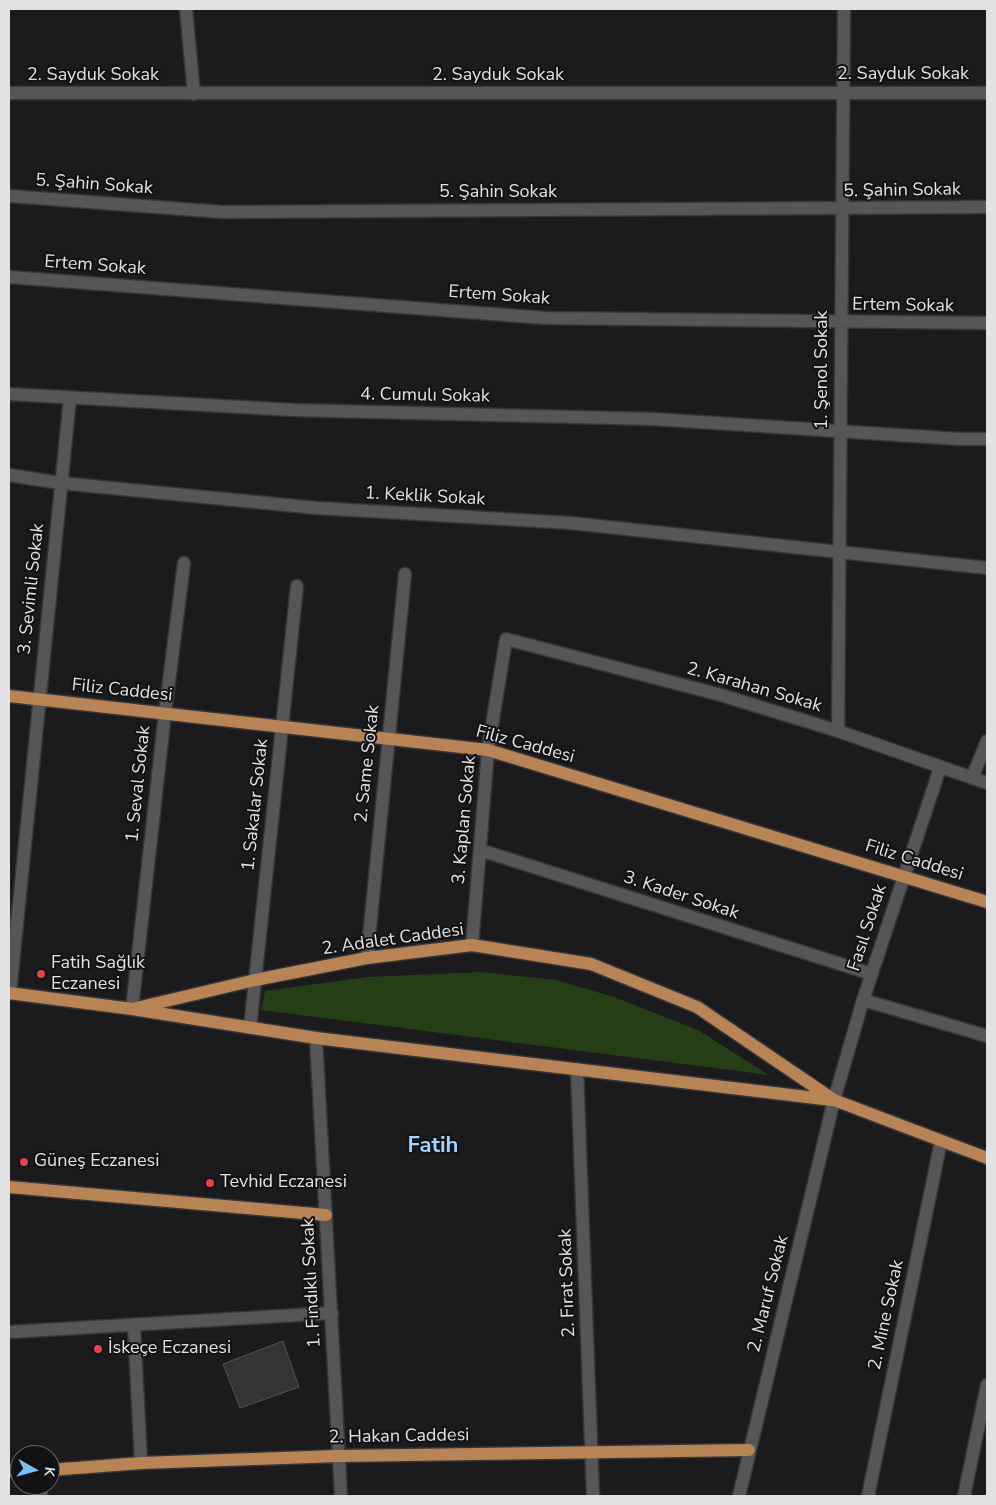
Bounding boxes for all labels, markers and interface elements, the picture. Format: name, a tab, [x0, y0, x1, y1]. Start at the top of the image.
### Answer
street label: 2. Sayduk Sokak	[837, 64, 969, 86]
street label: 2. Sayduk Sokak	[27, 65, 159, 87]
street label: 2. Sayduk Sokak	[432, 65, 564, 87]
street label: 5. Şahin Sokak	[34, 170, 154, 200]
street label: 5. Şahin Sokak	[843, 179, 961, 203]
street label: 5. Şahin Sokak	[439, 182, 557, 204]
street label: Ertem Sokak	[43, 252, 147, 280]
street label: Ertem Sokak	[447, 282, 551, 310]
street label: Ertem Sokak	[852, 294, 954, 318]
street label: 1. Şenol Sokak	[812, 311, 834, 429]
street label: 4. Cumulı Sokak	[360, 384, 490, 408]
street label: 1. Keklik Sokak	[364, 483, 486, 511]
street label: 3. Sevimli Sokak	[14, 522, 50, 656]
street label: 2. Karahan Sokak	[684, 658, 824, 718]
street label: Filiz Caddesi	[71, 675, 173, 707]
street label: 2. Same Sokak	[351, 704, 385, 824]
street label: Filiz Caddesi	[473, 721, 577, 769]
street label: 1. Seval Sokak	[122, 725, 156, 843]
street label: 1. Sakalar Sokak	[238, 738, 274, 872]
street label: 3. Kaplan Sokak	[449, 755, 481, 885]
street label: Filiz Caddesi	[862, 836, 966, 886]
street label: 3. Kader Sokak	[621, 867, 741, 925]
street label: Fasıl Sokak	[844, 882, 892, 974]
street label: 2. Adalet Caddesi	[321, 919, 465, 961]
place label: Fatih Sağlık Eczanesi	[51, 953, 145, 996]
marker: Fatih Sağlık Eczanesi	[35, 968, 47, 980]
district label: Fatih	[408, 1134, 458, 1160]
place label: Güneş Eczanesi	[34, 1151, 159, 1173]
marker: Güneş Eczanesi	[18, 1156, 30, 1168]
place label: Tevhid Eczanesi	[220, 1172, 347, 1194]
marker: Tevhid Eczanesi	[204, 1177, 216, 1189]
street label: 1. Fındıklı Sokak	[298, 1218, 326, 1348]
street label: 2. Fırat Sokak	[555, 1228, 581, 1338]
street label: 2. Maruf Sokak	[744, 1233, 794, 1355]
street label: 2. Mine Sokak	[865, 1258, 909, 1372]
place label: İskeçe Eczanesi	[108, 1338, 231, 1360]
marker: İskeçe Eczanesi	[92, 1343, 104, 1355]
street label: 2. Hakan Caddesi	[328, 1425, 470, 1449]
north arrow	[10, 1445, 60, 1495]
text: K	[39, 1466, 59, 1478]

